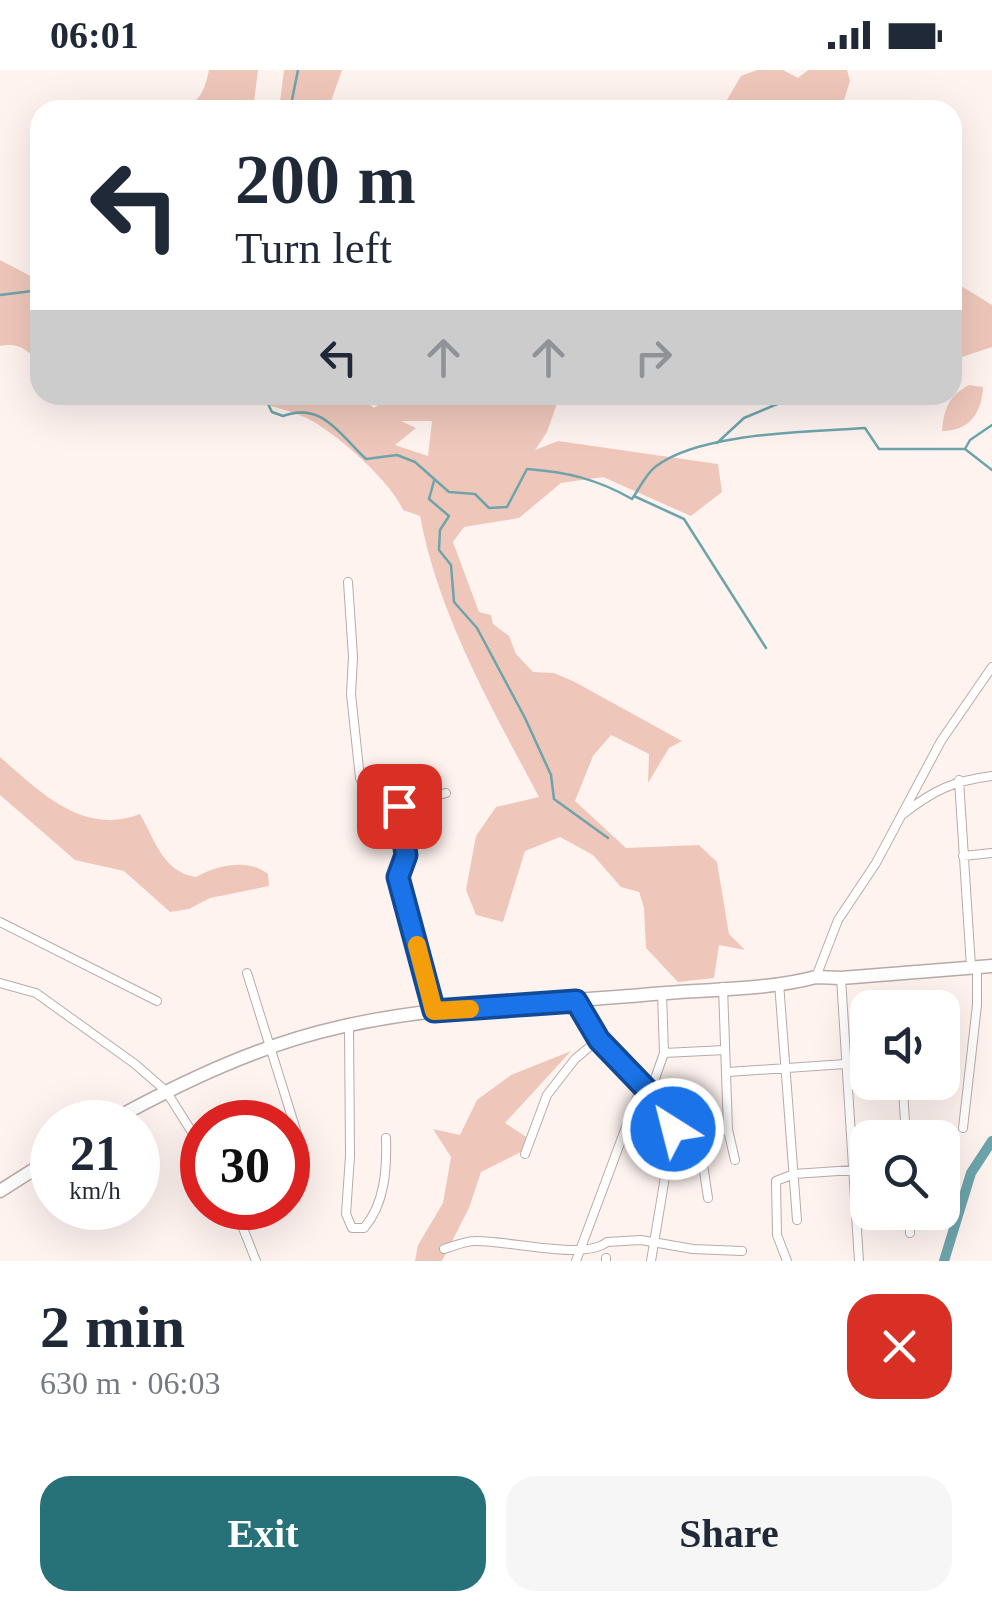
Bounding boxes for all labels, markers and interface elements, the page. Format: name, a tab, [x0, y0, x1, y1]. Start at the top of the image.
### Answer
text: 06:01	[50, 14, 139, 56]
icon: left	[70, 140, 200, 270]
text: 200 m	[235, 141, 416, 218]
text: Turn left	[235, 223, 392, 273]
icon: left	[311, 330, 366, 385]
icon: ahead	[416, 330, 471, 385]
icon: ahead	[521, 330, 576, 385]
icon: right	[626, 330, 681, 385]
pin	[357, 764, 442, 849]
icon: arrive	[372, 779, 427, 834]
map controls	[850, 990, 960, 1230]
button: sound	[850, 990, 960, 1100]
position arrow	[621, 1077, 725, 1181]
speed limit sign: 30	[180, 1100, 310, 1230]
button: search	[850, 1120, 960, 1230]
text: 21	[70, 1125, 120, 1181]
text: km/h	[69, 1177, 121, 1204]
text: 2 min	[40, 1294, 185, 1360]
button: close	[847, 1294, 952, 1399]
text: 630 m · 06:03	[40, 1365, 220, 1401]
button: Exit	[40, 1476, 486, 1591]
button: Share	[506, 1476, 952, 1591]

